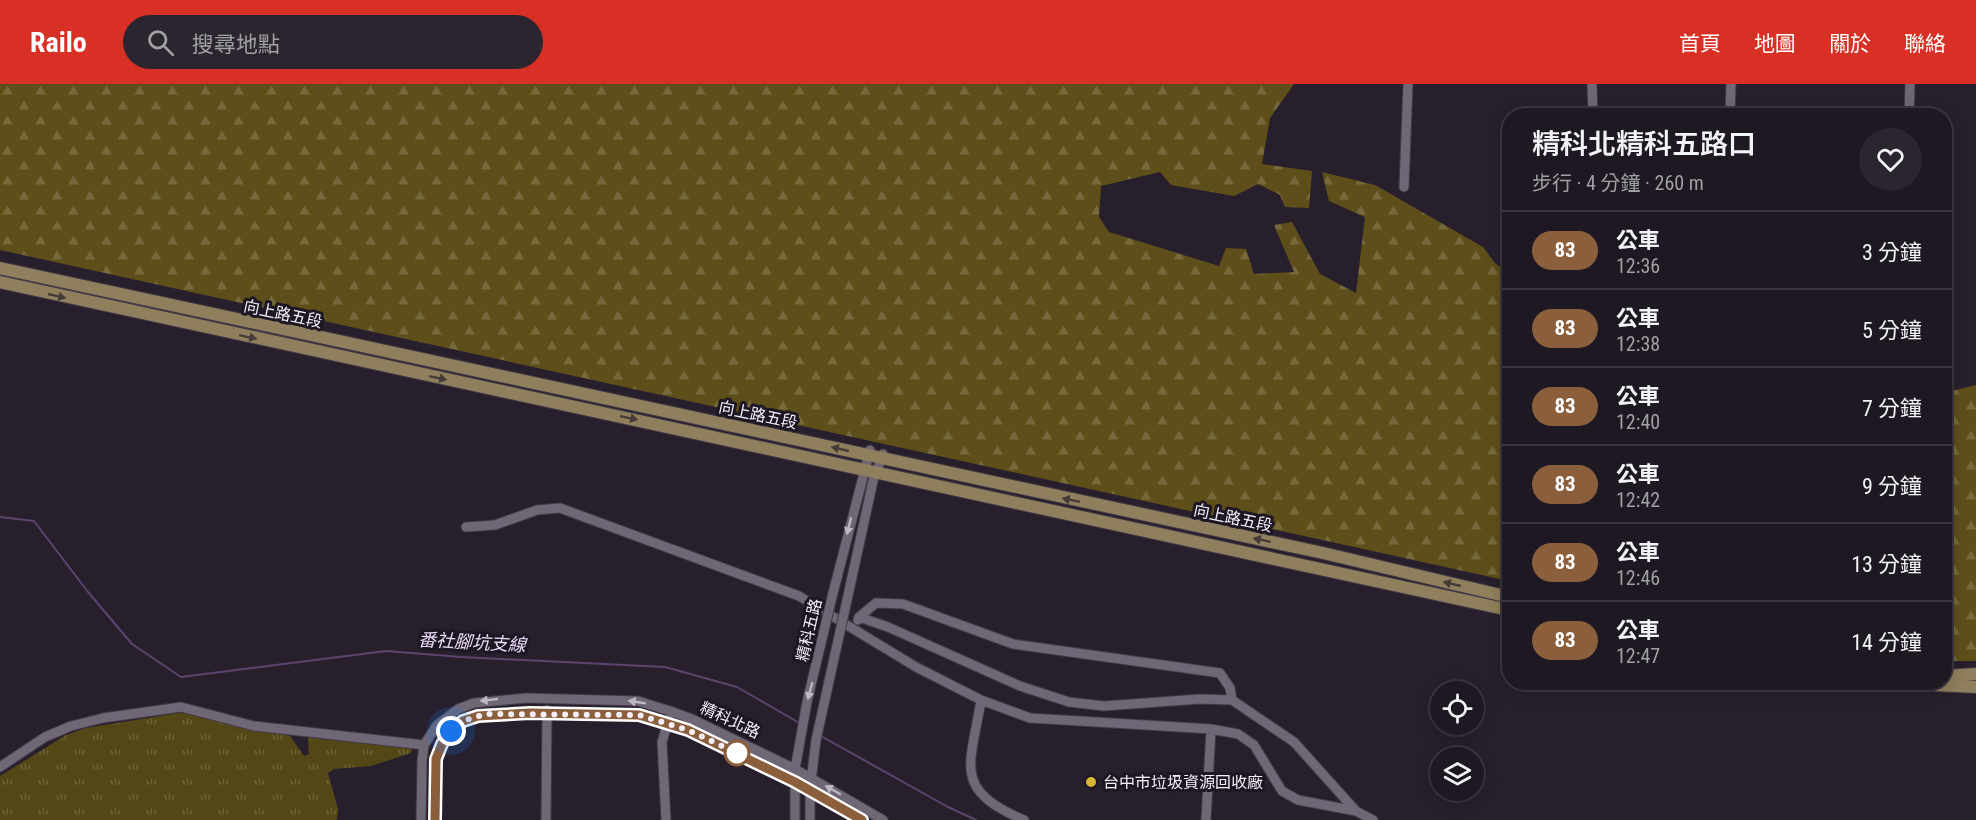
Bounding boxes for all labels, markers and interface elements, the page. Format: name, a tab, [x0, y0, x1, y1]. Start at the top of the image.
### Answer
search box	[123, 15, 543, 69]
text: Railo	[30, 26, 87, 59]
icon: search	[144, 26, 177, 59]
text: 搜尋地點	[192, 32, 280, 57]
text: 首頁	[1679, 32, 1721, 56]
text: 地圖	[1754, 32, 1796, 56]
text: 關於	[1829, 32, 1871, 56]
text: 聯絡	[1904, 32, 1946, 56]
text: 精科北精科五路口	[1532, 128, 1756, 161]
button: heart	[1859, 128, 1922, 191]
text: 步行 · 4 分鐘 · 260 m	[1532, 171, 1704, 195]
text: 公車	[1616, 228, 1660, 253]
text: 83	[1554, 238, 1576, 262]
text: 3 分鐘	[1862, 240, 1922, 265]
text: 12:36	[1616, 254, 1660, 278]
one-way arrow	[48, 292, 67, 301]
street label: 向上路五段	[242, 296, 324, 332]
text: 公車	[1616, 306, 1660, 331]
text: 83	[1554, 316, 1576, 340]
text: 5 分鐘	[1862, 318, 1922, 343]
text: 12:38	[1616, 332, 1660, 356]
one-way arrow	[238, 333, 257, 342]
one-way arrow	[429, 373, 448, 383]
text: 公車	[1616, 384, 1660, 409]
text: 83	[1554, 394, 1576, 418]
text: 7 分鐘	[1862, 396, 1922, 421]
street label: 向上路五段	[717, 397, 799, 433]
text: 12:40	[1616, 410, 1660, 434]
one-way arrow	[620, 414, 639, 423]
one-way arrow	[830, 444, 849, 454]
text: 公車	[1616, 462, 1660, 487]
text: 83	[1554, 472, 1576, 496]
text: 9 分鐘	[1862, 474, 1922, 499]
text: 12:42	[1616, 488, 1660, 512]
one-way arrow	[1061, 495, 1080, 504]
street label: 向上路五段	[1192, 500, 1274, 536]
one-way arrow	[844, 517, 854, 536]
one-way arrow	[1253, 535, 1271, 545]
text: 公車	[1616, 540, 1660, 565]
text: 83	[1554, 550, 1576, 574]
text: 13 分鐘	[1851, 552, 1922, 577]
text: 12:46	[1616, 566, 1660, 590]
one-way arrow	[1443, 578, 1461, 588]
street label: 精科五路	[793, 597, 825, 663]
text: 公車	[1616, 618, 1660, 643]
text: 83	[1554, 628, 1576, 652]
water label: 番社腳坑支線	[418, 629, 528, 655]
text: 14 分鐘	[1851, 630, 1922, 655]
text: 12:47	[1616, 644, 1660, 668]
map controls	[1430, 681, 1484, 801]
button: locate	[1430, 681, 1484, 735]
one-way arrow	[804, 682, 814, 700]
one-way arrow	[480, 695, 499, 705]
one-way arrow	[627, 698, 646, 707]
street label: 精科北路	[697, 698, 763, 742]
your location	[436, 716, 466, 746]
unlabelled marker	[724, 740, 750, 766]
button: layers	[1430, 747, 1484, 801]
place label: 台中市垃圾資源回收廠	[1103, 773, 1263, 792]
marker: 台中市垃圾資源回收廠	[1084, 775, 1098, 789]
one-way arrow	[825, 784, 841, 795]

